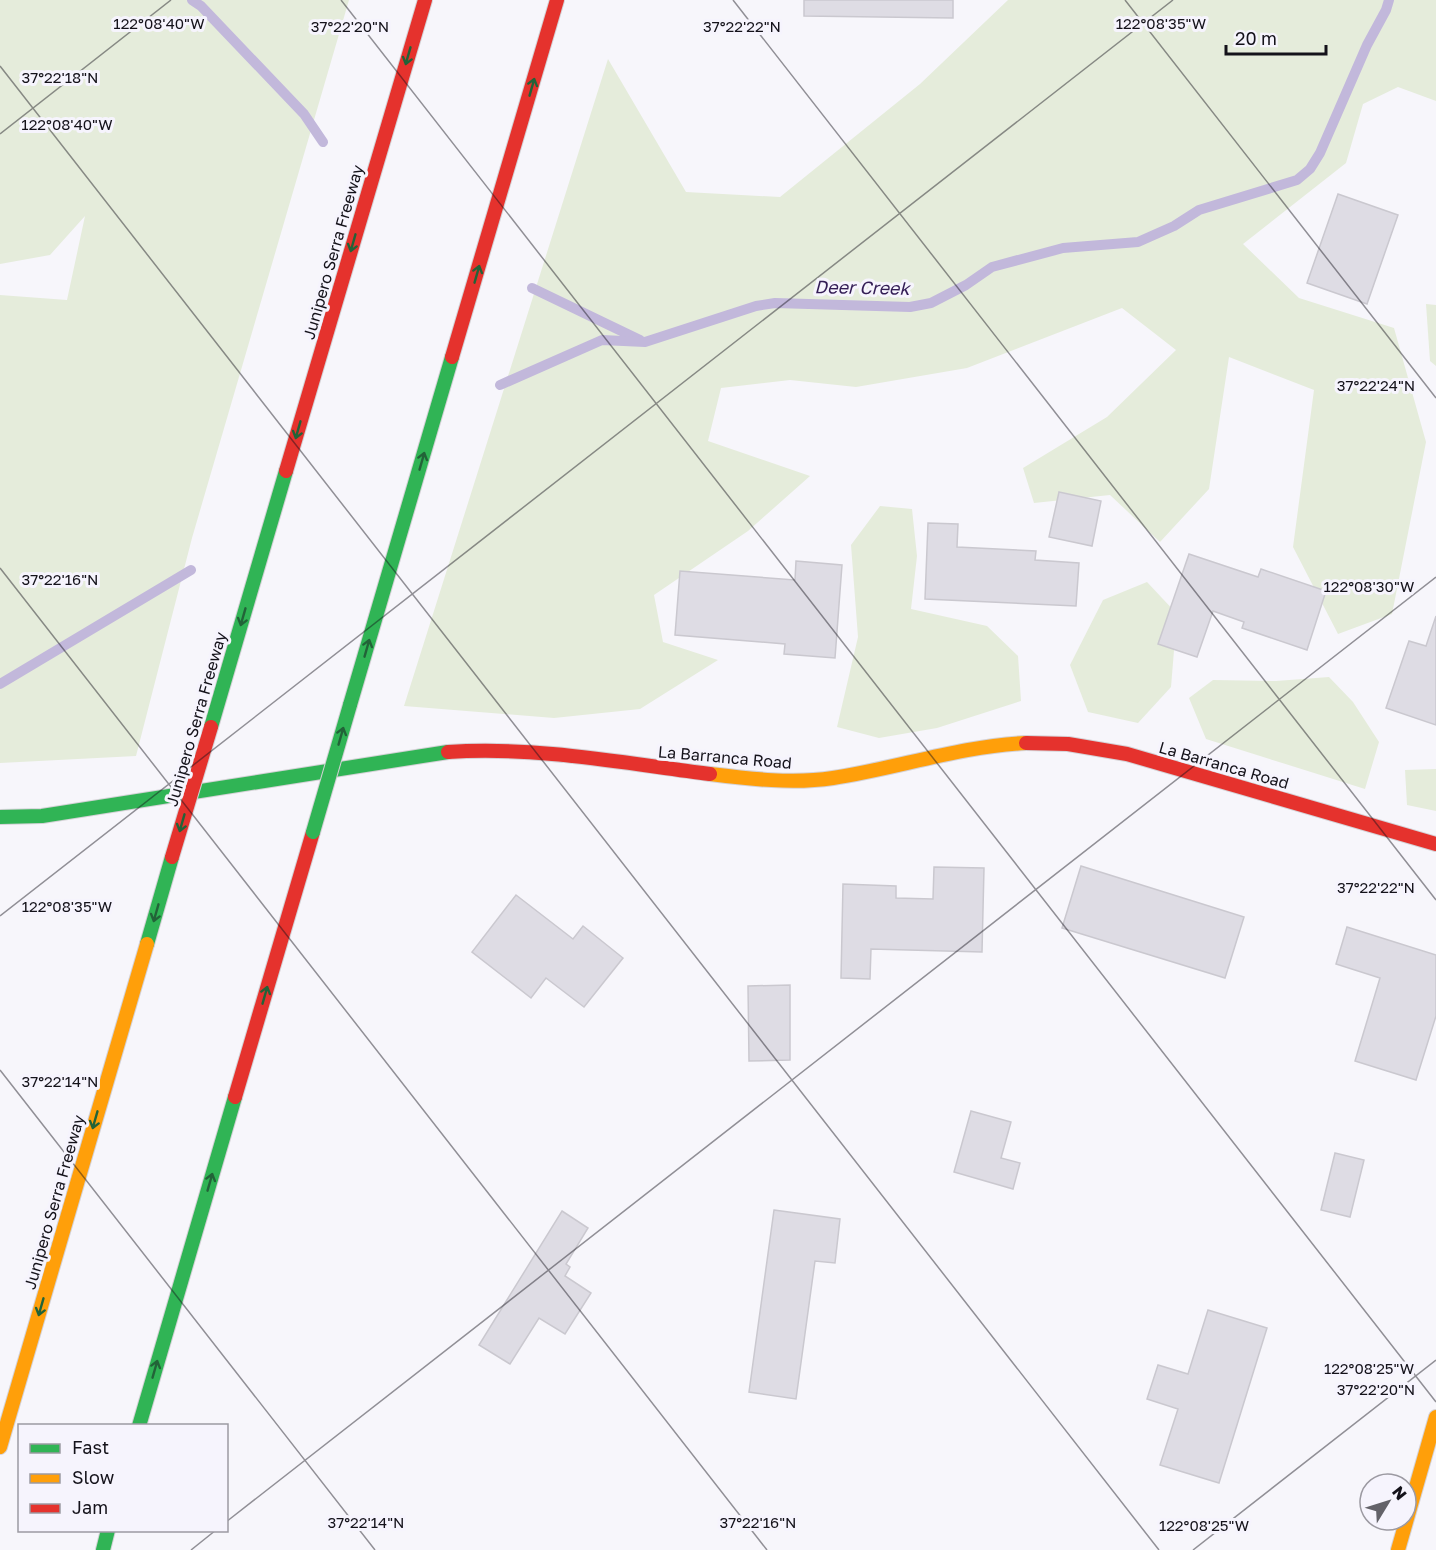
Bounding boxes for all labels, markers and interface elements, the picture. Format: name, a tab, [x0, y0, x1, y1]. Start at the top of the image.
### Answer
text: 122°08'40"W	[113, 14, 205, 32]
text: 122°08'35"W	[1116, 14, 1206, 32]
text: 37°22'20"N	[311, 17, 389, 35]
text: 37°22'22"N	[703, 17, 781, 35]
scale bar	[1226, 18, 1326, 56]
text: 20 m	[1235, 27, 1277, 49]
one-way arrow	[402, 46, 413, 65]
text: 37°22'18"N	[22, 68, 98, 86]
one-way arrow	[527, 78, 538, 97]
text: 122°08'40"W	[21, 115, 113, 133]
street label: Junipero Serra Freeway	[298, 162, 368, 342]
one-way arrow	[347, 233, 358, 252]
one-way arrow	[472, 265, 483, 284]
water label: Deer Creek	[814, 275, 912, 299]
text: 37°22'24"N	[1337, 376, 1415, 394]
one-way arrow	[292, 420, 303, 439]
one-way arrow	[417, 452, 428, 471]
text: 37°22'16"N	[22, 570, 98, 588]
text: 122°08'30"W	[1324, 577, 1414, 595]
one-way arrow	[237, 607, 248, 626]
street label: Junipero Serra Freeway	[161, 629, 231, 809]
one-way arrow	[362, 639, 373, 658]
one-way arrow	[336, 726, 347, 745]
street label: La Barranca Road	[1157, 737, 1291, 793]
street label: La Barranca Road	[657, 741, 793, 773]
one-way arrow	[176, 814, 187, 833]
text: 37°22'22"N	[1337, 878, 1415, 896]
text: 122°08'35"W	[22, 897, 112, 915]
one-way arrow	[150, 903, 161, 922]
one-way arrow	[260, 986, 271, 1005]
text: 37°22'14"N	[22, 1072, 98, 1090]
one-way arrow	[89, 1110, 101, 1129]
street label: Junipero Serra Freeway	[19, 1112, 89, 1292]
one-way arrow	[205, 1173, 216, 1192]
one-way arrow	[35, 1298, 46, 1317]
text: 122°08'25"W	[1324, 1359, 1414, 1377]
one-way arrow	[150, 1360, 161, 1379]
text: 37°22'20"N	[1337, 1380, 1415, 1398]
legend	[18, 1424, 228, 1532]
text: Fast	[72, 1436, 109, 1458]
text: Slow	[72, 1466, 115, 1488]
north arrow	[1358, 1472, 1418, 1532]
text: N	[1388, 1482, 1411, 1504]
text: Jam	[72, 1496, 108, 1518]
text: 37°22'14"N	[328, 1513, 404, 1531]
text: 37°22'16"N	[720, 1513, 796, 1531]
text: 122°08'25"W	[1159, 1516, 1249, 1534]

